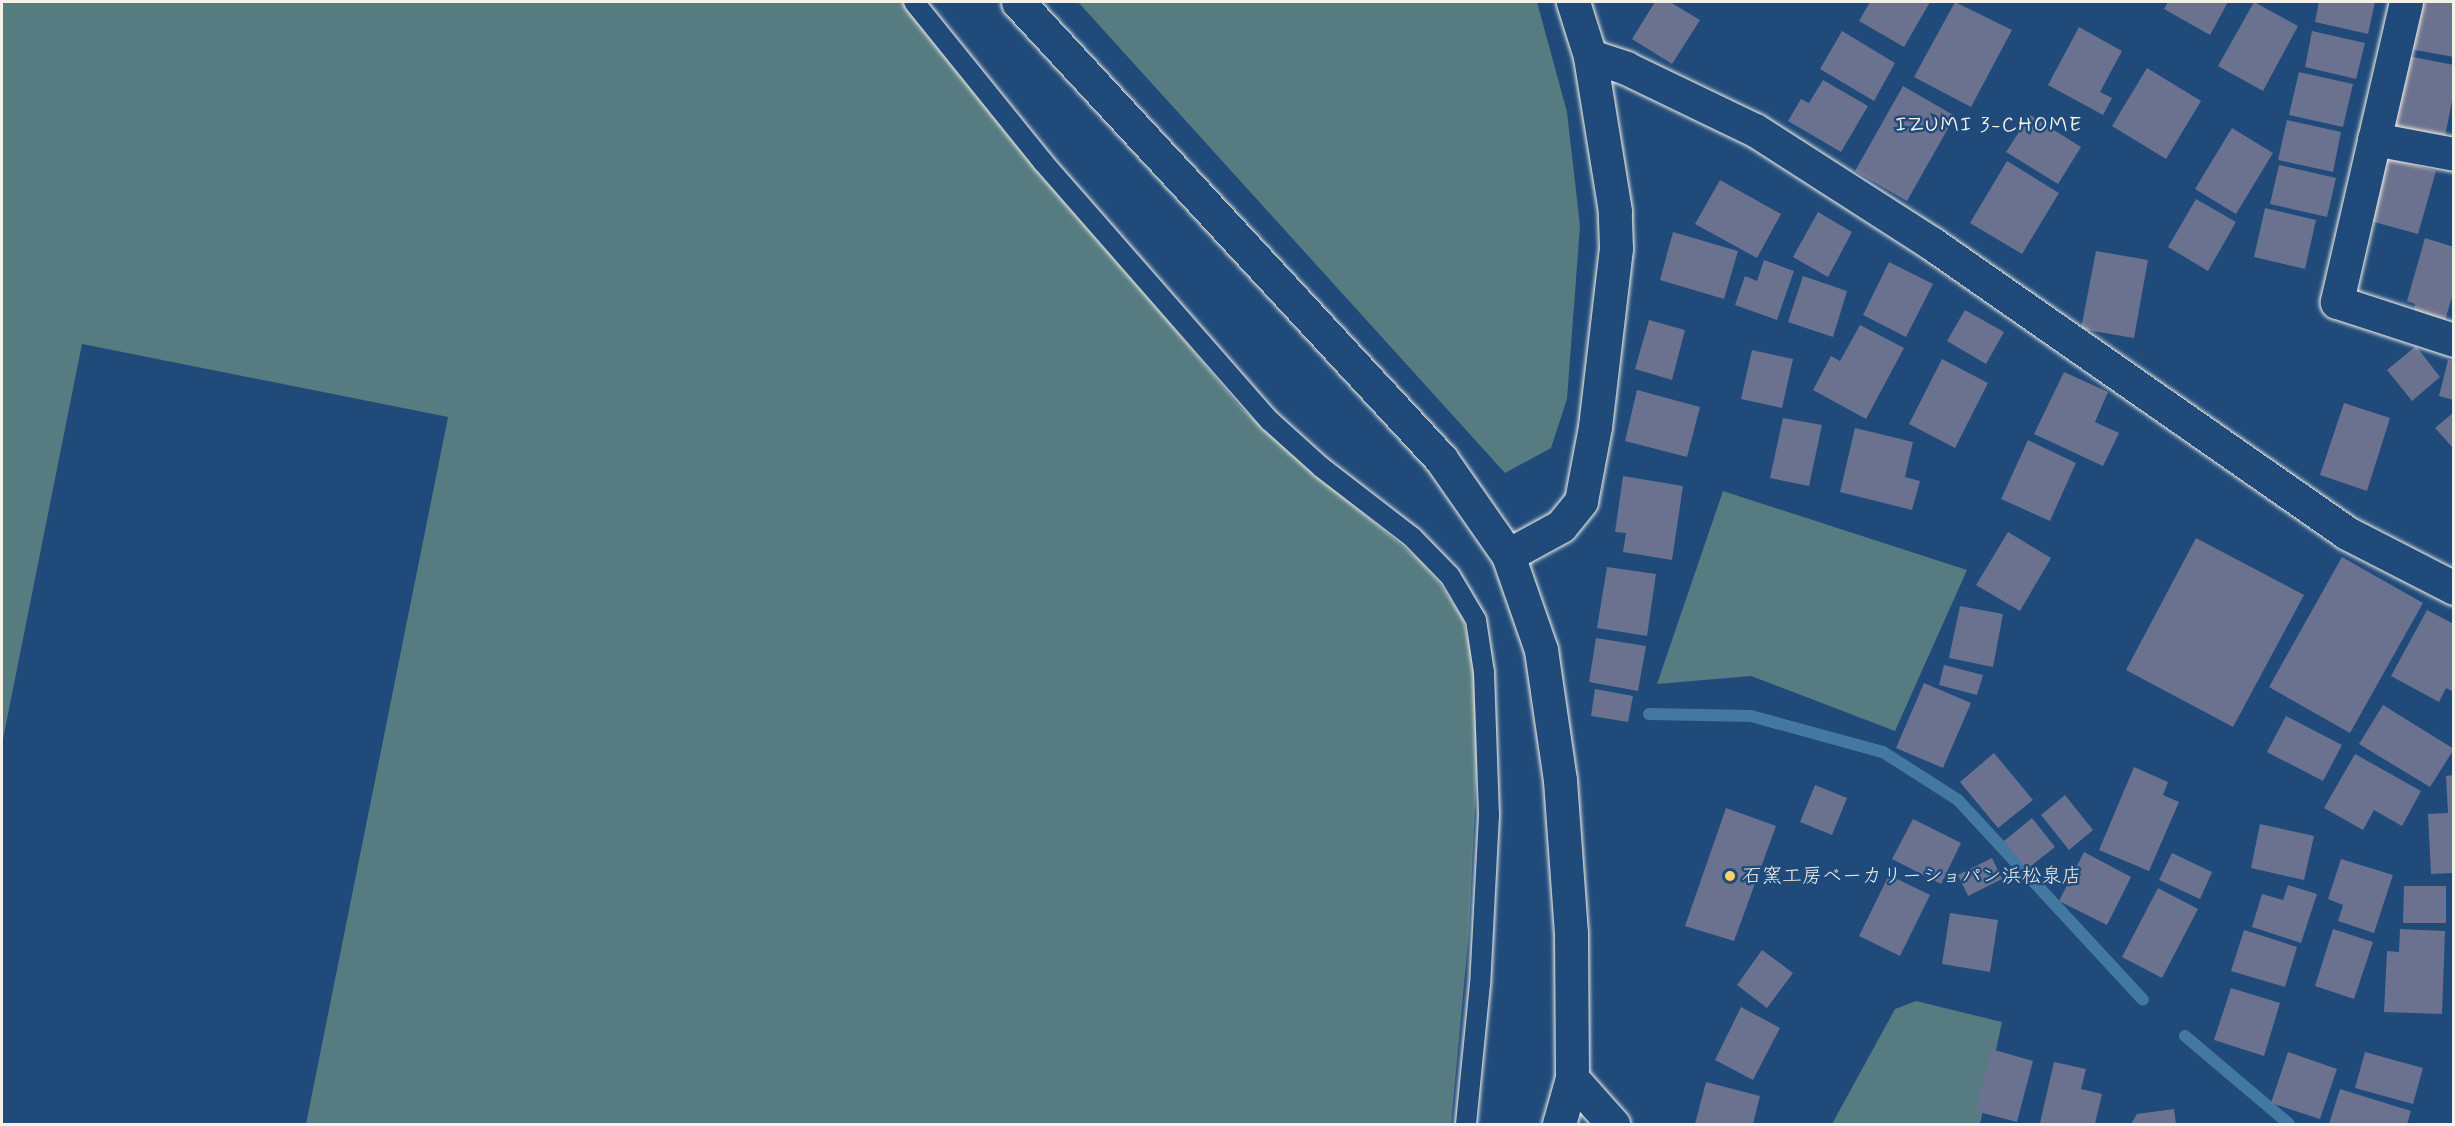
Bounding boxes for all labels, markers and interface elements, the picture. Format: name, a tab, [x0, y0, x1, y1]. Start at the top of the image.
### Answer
district label: IZUMI 3-CHOME	[1897, 112, 2081, 138]
place label: 石窯工房ベーカリーショパン浜松泉店	[1742, 864, 2082, 888]
marker: 石窯工房ベーカリーショパン浜松泉店	[1723, 869, 1737, 883]

